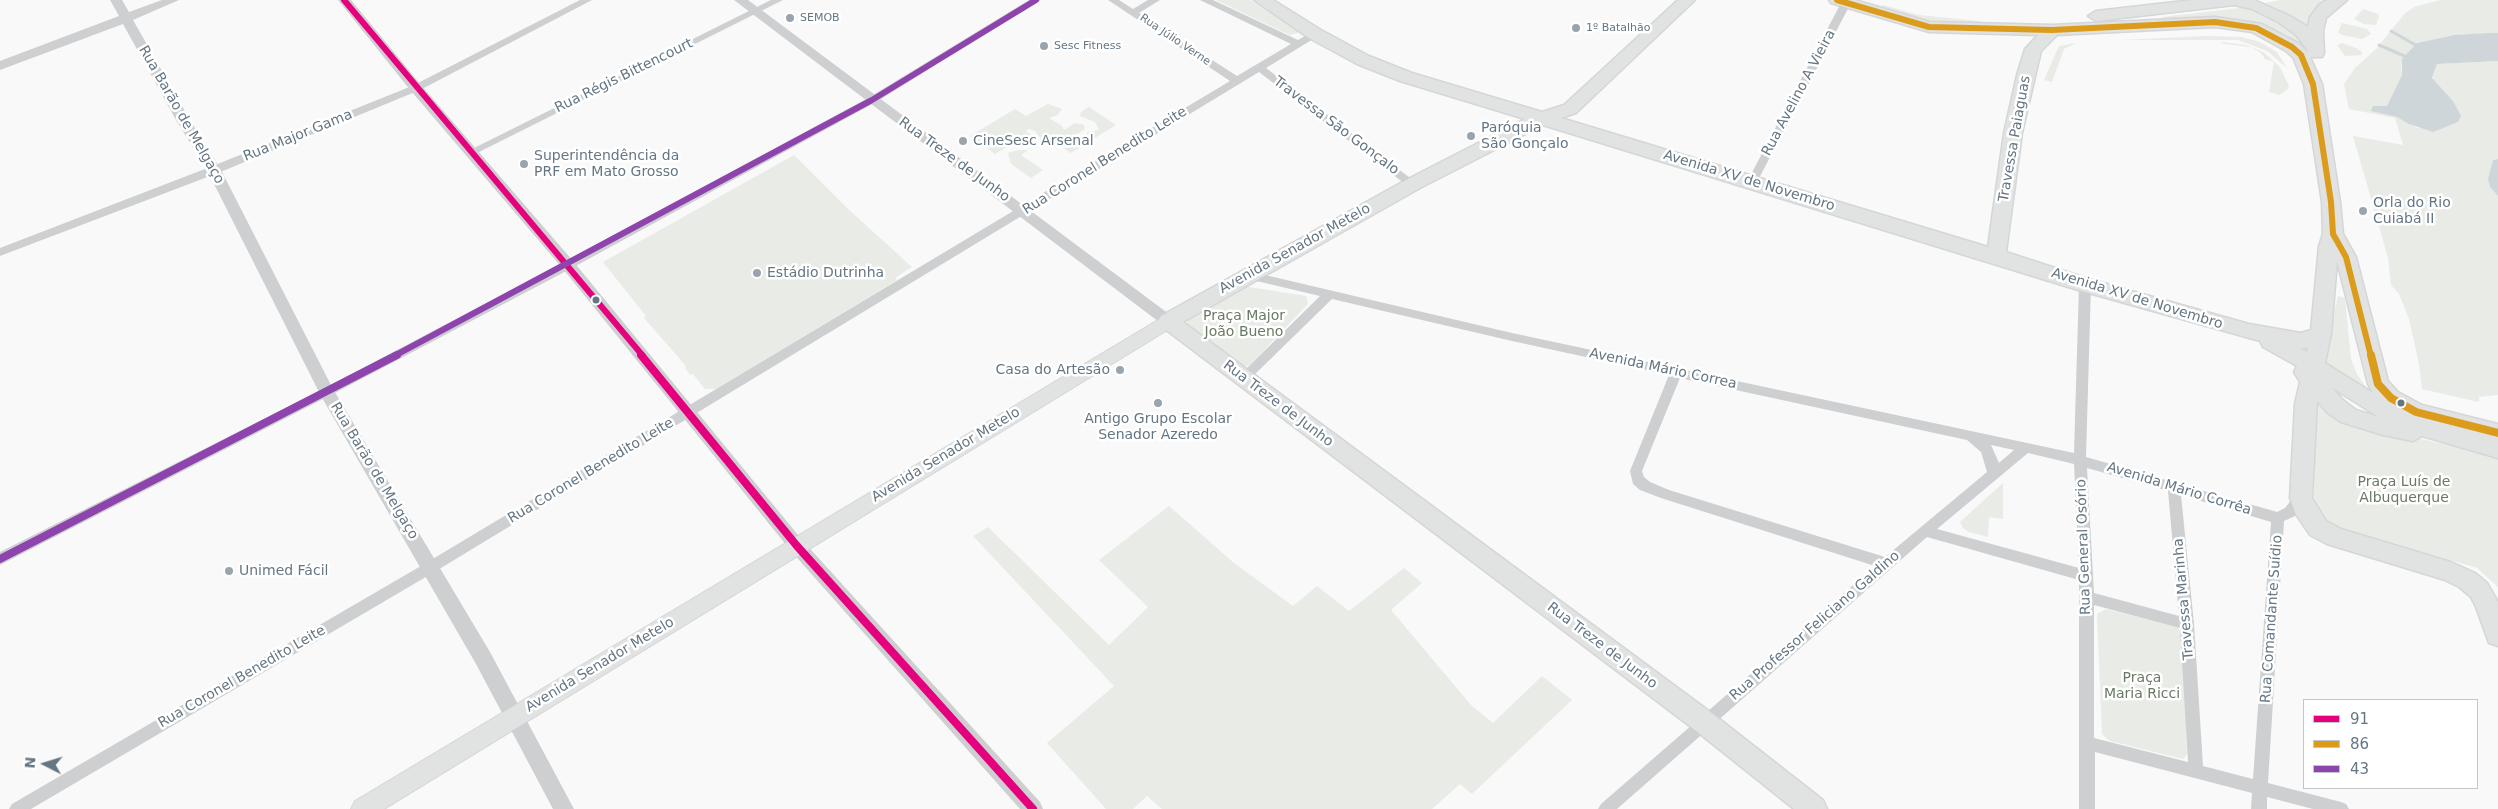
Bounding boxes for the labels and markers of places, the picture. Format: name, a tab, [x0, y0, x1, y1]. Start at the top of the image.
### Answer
place label: SEMOB	[800, 11, 840, 25]
marker: SEMOB	[784, 12, 796, 24]
place label: 1º Batalhão	[1586, 21, 1651, 35]
marker: 1º Batalhão	[1570, 22, 1582, 34]
place label: Sesc Fitness	[1054, 39, 1121, 53]
marker: Sesc Fitness	[1038, 40, 1050, 52]
place label: Paróquia São Gonçalo	[1481, 120, 1568, 152]
marker: Paróquia São Gonçalo	[1465, 130, 1477, 142]
place label: CineSesc Arsenal	[973, 133, 1094, 149]
marker: CineSesc Arsenal	[957, 135, 969, 147]
place label: Superintendência da PRF em Mato Grosso	[534, 148, 679, 180]
marker: Superintendência da PRF em Mato Grosso	[518, 158, 530, 170]
place label: Orla do Rio Cuiabá II	[2373, 195, 2451, 228]
marker: Orla do Rio Cuiabá II	[2357, 205, 2369, 217]
place label: Estádio Dutrinha	[767, 265, 884, 281]
marker: Estádio Dutrinha	[751, 267, 763, 279]
unlabelled marker	[591, 295, 601, 305]
place label: Casa do Artesão	[996, 362, 1110, 378]
marker: Casa do Artesão	[1114, 364, 1126, 376]
marker: Antigo Grupo Escolar Senador Azeredo	[1152, 397, 1164, 409]
unlabelled marker	[2396, 398, 2406, 408]
place label: Antigo Grupo Escolar Senador Azeredo	[1084, 411, 1232, 444]
place label: Unimed Fácil	[239, 563, 328, 579]
marker: Unimed Fácil	[223, 565, 235, 577]

